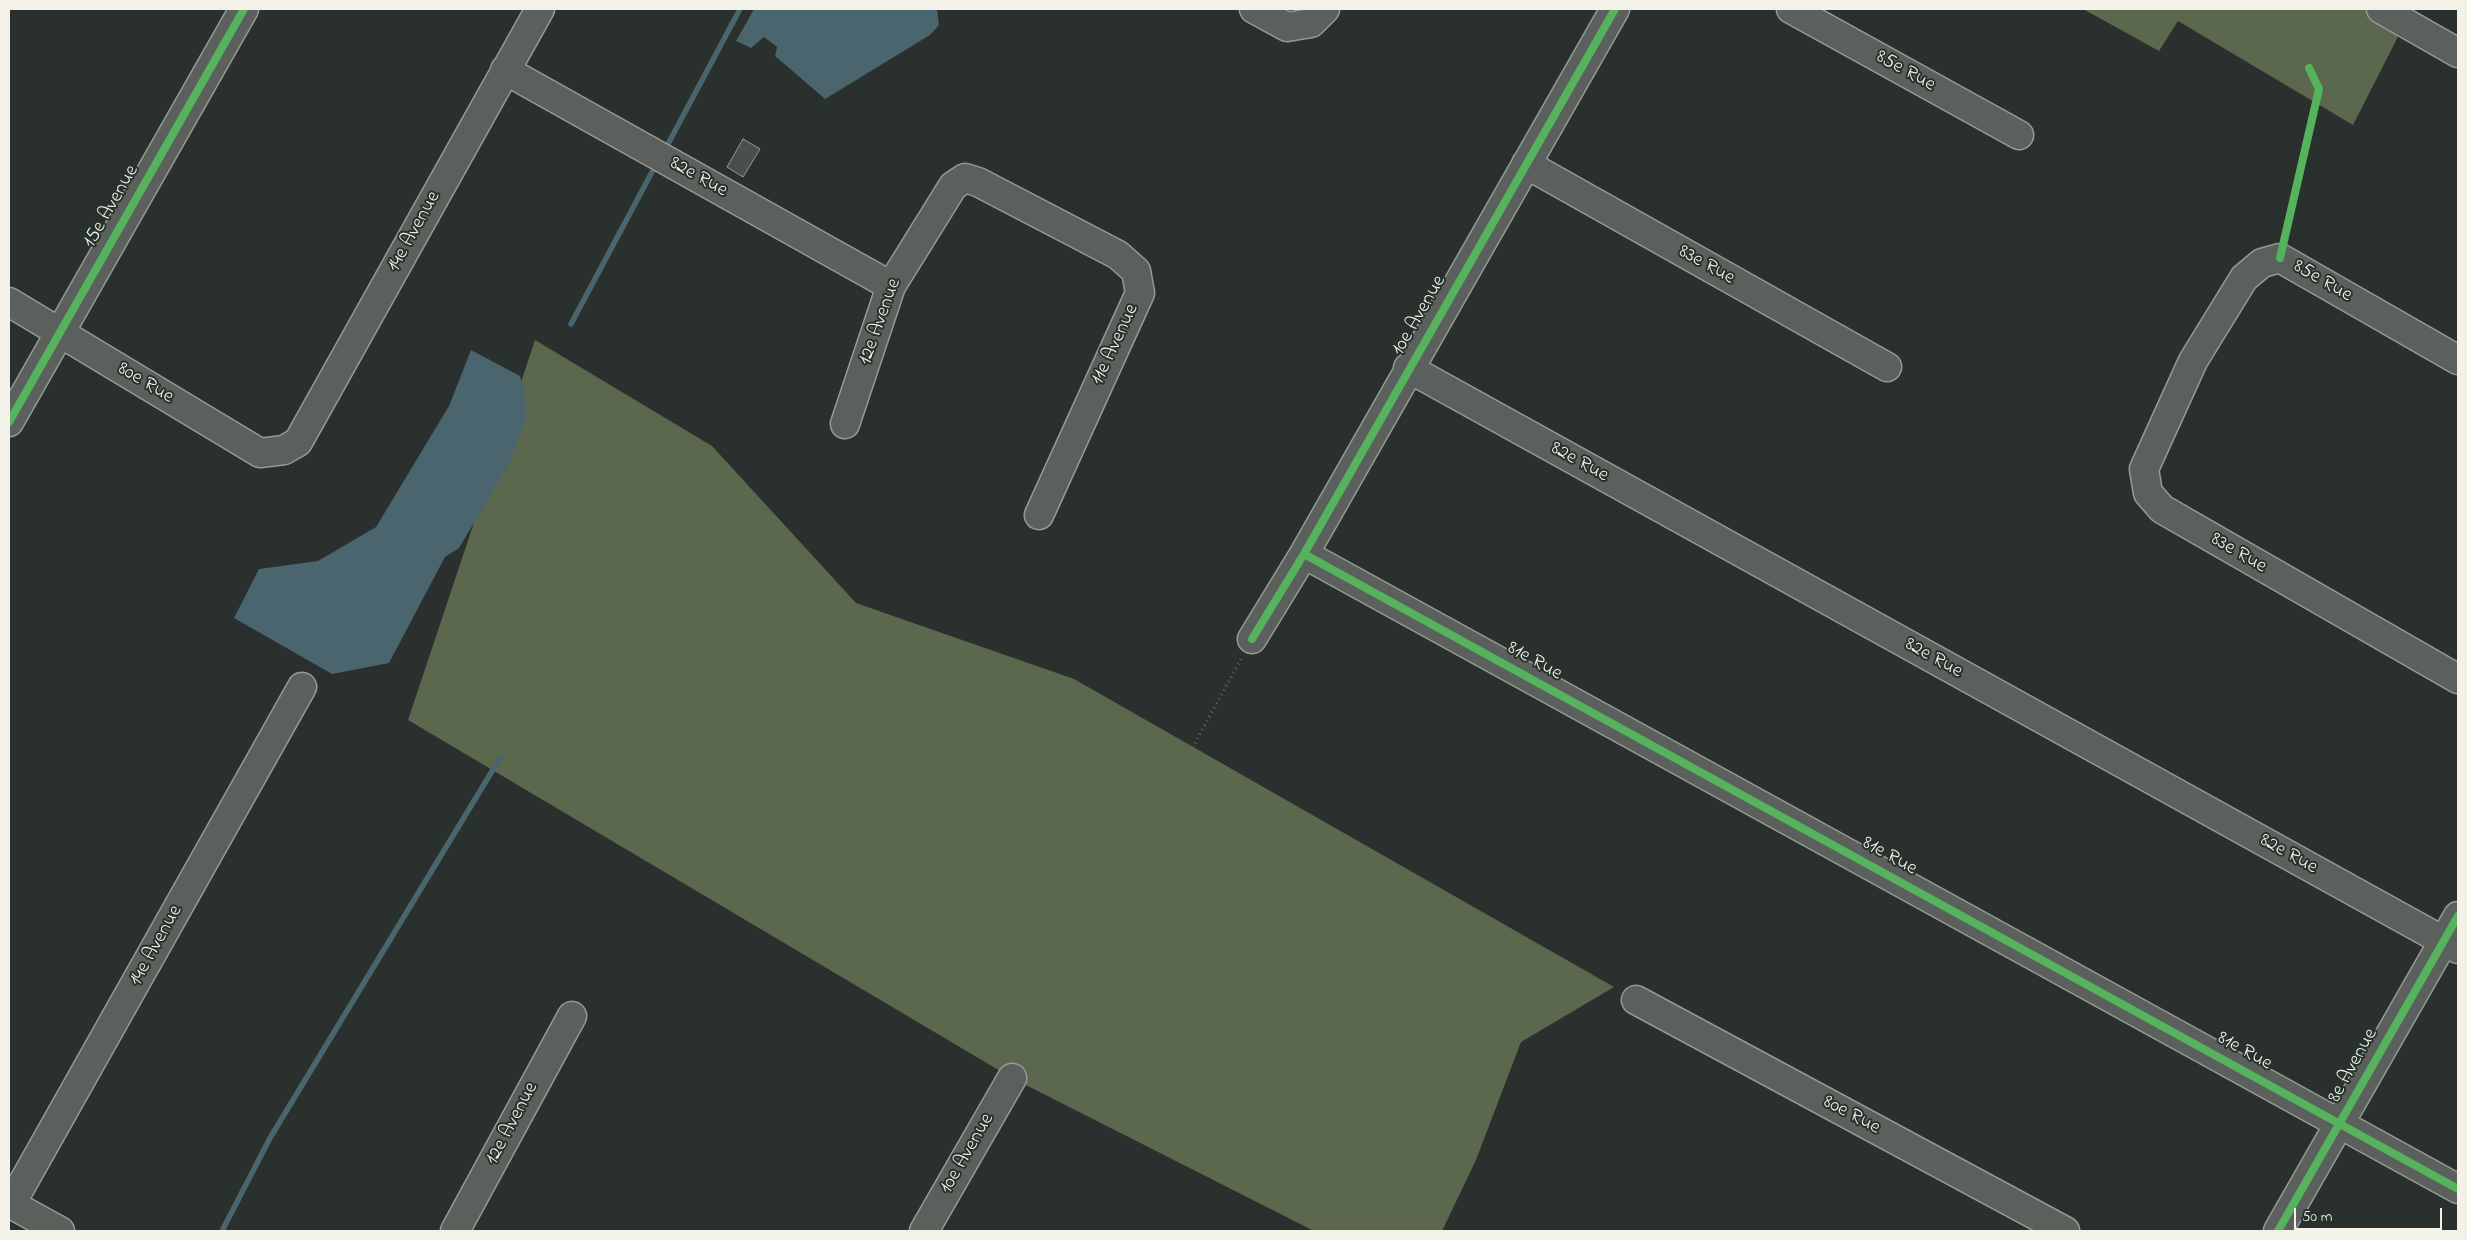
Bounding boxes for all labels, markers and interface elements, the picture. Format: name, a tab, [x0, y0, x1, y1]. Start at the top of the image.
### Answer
street label: 85e Rue	[1871, 46, 1939, 98]
street label: 82e Rue	[665, 152, 731, 204]
street label: 15e Avenue	[79, 161, 145, 253]
street label: 14e Avenue	[383, 188, 447, 276]
street label: 83e Rue	[1673, 241, 1739, 291]
street label: 85e Rue	[2288, 256, 2356, 308]
street label: 10e Avenue	[1387, 272, 1453, 360]
street label: 12e Avenue	[854, 276, 908, 368]
street label: 11e Avenue	[1087, 301, 1145, 389]
street label: 80e Rue	[112, 358, 178, 410]
street label: 82e Rue	[1546, 437, 1612, 489]
street label: 83e Rue	[2206, 528, 2270, 580]
street label: 82e Rue	[1900, 633, 1966, 685]
street label: 81e Rue	[1502, 637, 1566, 687]
street label: 82e Rue	[2255, 829, 2321, 881]
street label: 81e Rue	[1857, 832, 1921, 882]
street label: 14e Avenue	[125, 902, 189, 990]
street label: 8e Avenue	[2324, 1025, 2384, 1107]
street label: 81e Rue	[2212, 1027, 2276, 1077]
street label: 12e Avenue	[481, 1079, 545, 1169]
street label: 80e Rue	[1818, 1091, 1884, 1141]
street label: 10e Avenue	[935, 1110, 1001, 1198]
scale bar	[2297, 1198, 2444, 1230]
text: 50 m	[2302, 1206, 2332, 1228]

